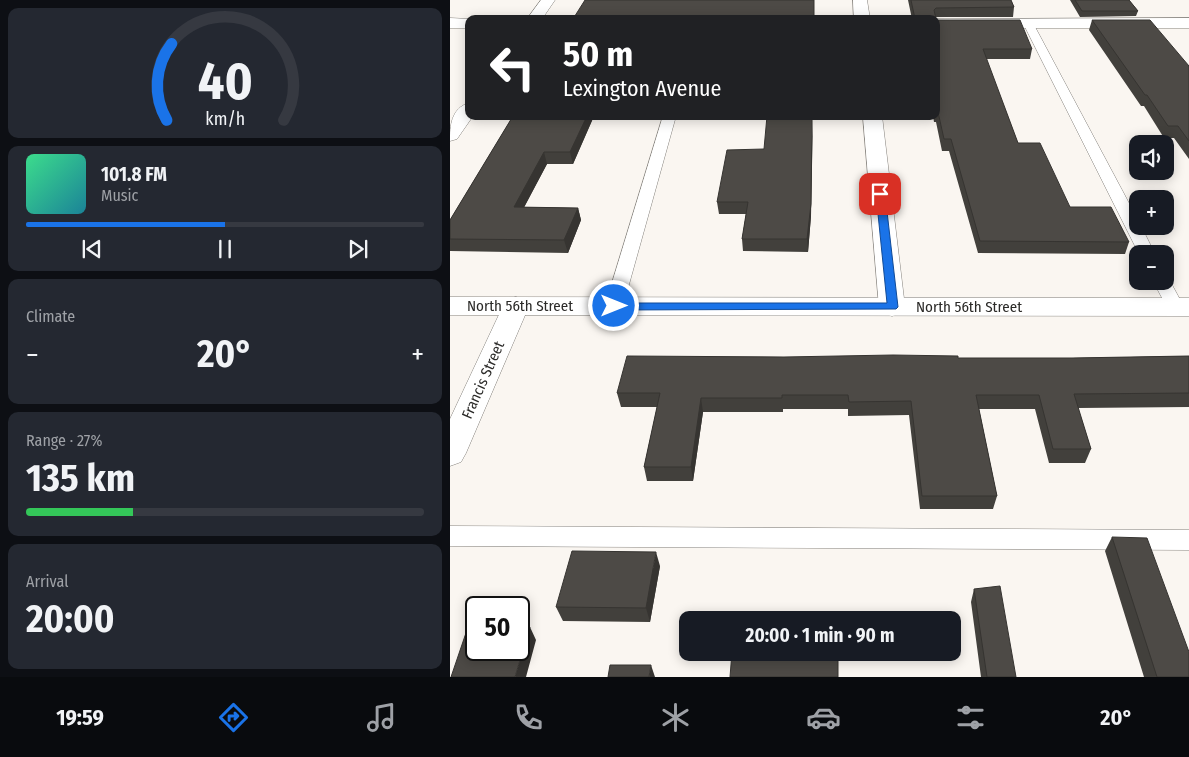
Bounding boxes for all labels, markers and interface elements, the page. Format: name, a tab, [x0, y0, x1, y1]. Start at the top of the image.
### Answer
text: 50 m	[563, 33, 633, 75]
icon: left	[480, 35, 545, 100]
text: 40	[197, 50, 253, 113]
text: Lexington Avenue	[563, 75, 721, 102]
text: km/h	[205, 108, 245, 130]
map controls	[1129, 135, 1174, 290]
button: sound	[1129, 135, 1174, 180]
text: 101.8 FM	[101, 163, 167, 186]
pin	[859, 173, 901, 215]
icon: arrive	[866, 180, 894, 208]
text: Music	[101, 186, 138, 205]
button: +	[1129, 190, 1174, 235]
icon: previous	[78, 235, 106, 263]
icon: pause	[211, 235, 239, 263]
icon: next	[344, 235, 372, 263]
button: −	[1129, 245, 1174, 290]
position arrow	[587, 279, 639, 331]
street label: North 56th Street	[467, 297, 573, 315]
street label: North 56th Street	[916, 298, 1022, 316]
text: Climate	[26, 307, 75, 326]
text: 20°	[197, 331, 253, 377]
text: −	[26, 338, 39, 371]
text: +	[411, 338, 424, 371]
street label: Francis Street	[458, 338, 508, 422]
text: Range · 27%	[26, 431, 102, 450]
text: 135 km	[26, 455, 135, 501]
text: Arrival	[26, 572, 68, 591]
text: 20:00	[26, 596, 115, 642]
speed limit sign: 50	[465, 596, 530, 661]
text: 20:00 · 1 min · 90 m	[746, 624, 894, 647]
icon: directions	[216, 700, 251, 735]
icon: music	[364, 700, 399, 735]
icon: phone	[511, 700, 546, 735]
icon: climate	[658, 700, 693, 735]
icon: car	[806, 700, 841, 735]
icon: filters	[953, 700, 988, 735]
text: 19:59	[56, 704, 104, 731]
text: 20°	[1100, 704, 1133, 731]

